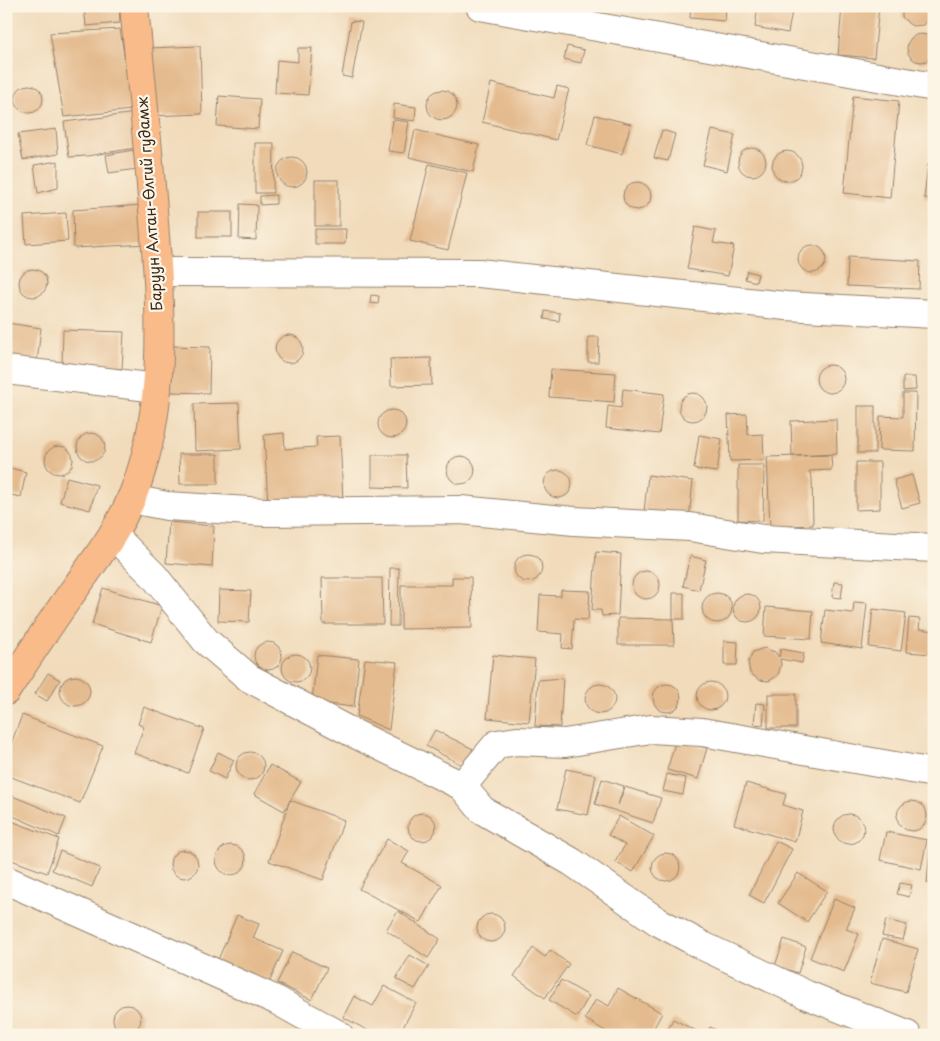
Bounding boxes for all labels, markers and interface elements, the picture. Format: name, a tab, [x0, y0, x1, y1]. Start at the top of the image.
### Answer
street label: Баруун Алтан-Өлгий гудамж	[130, 96, 167, 312]

